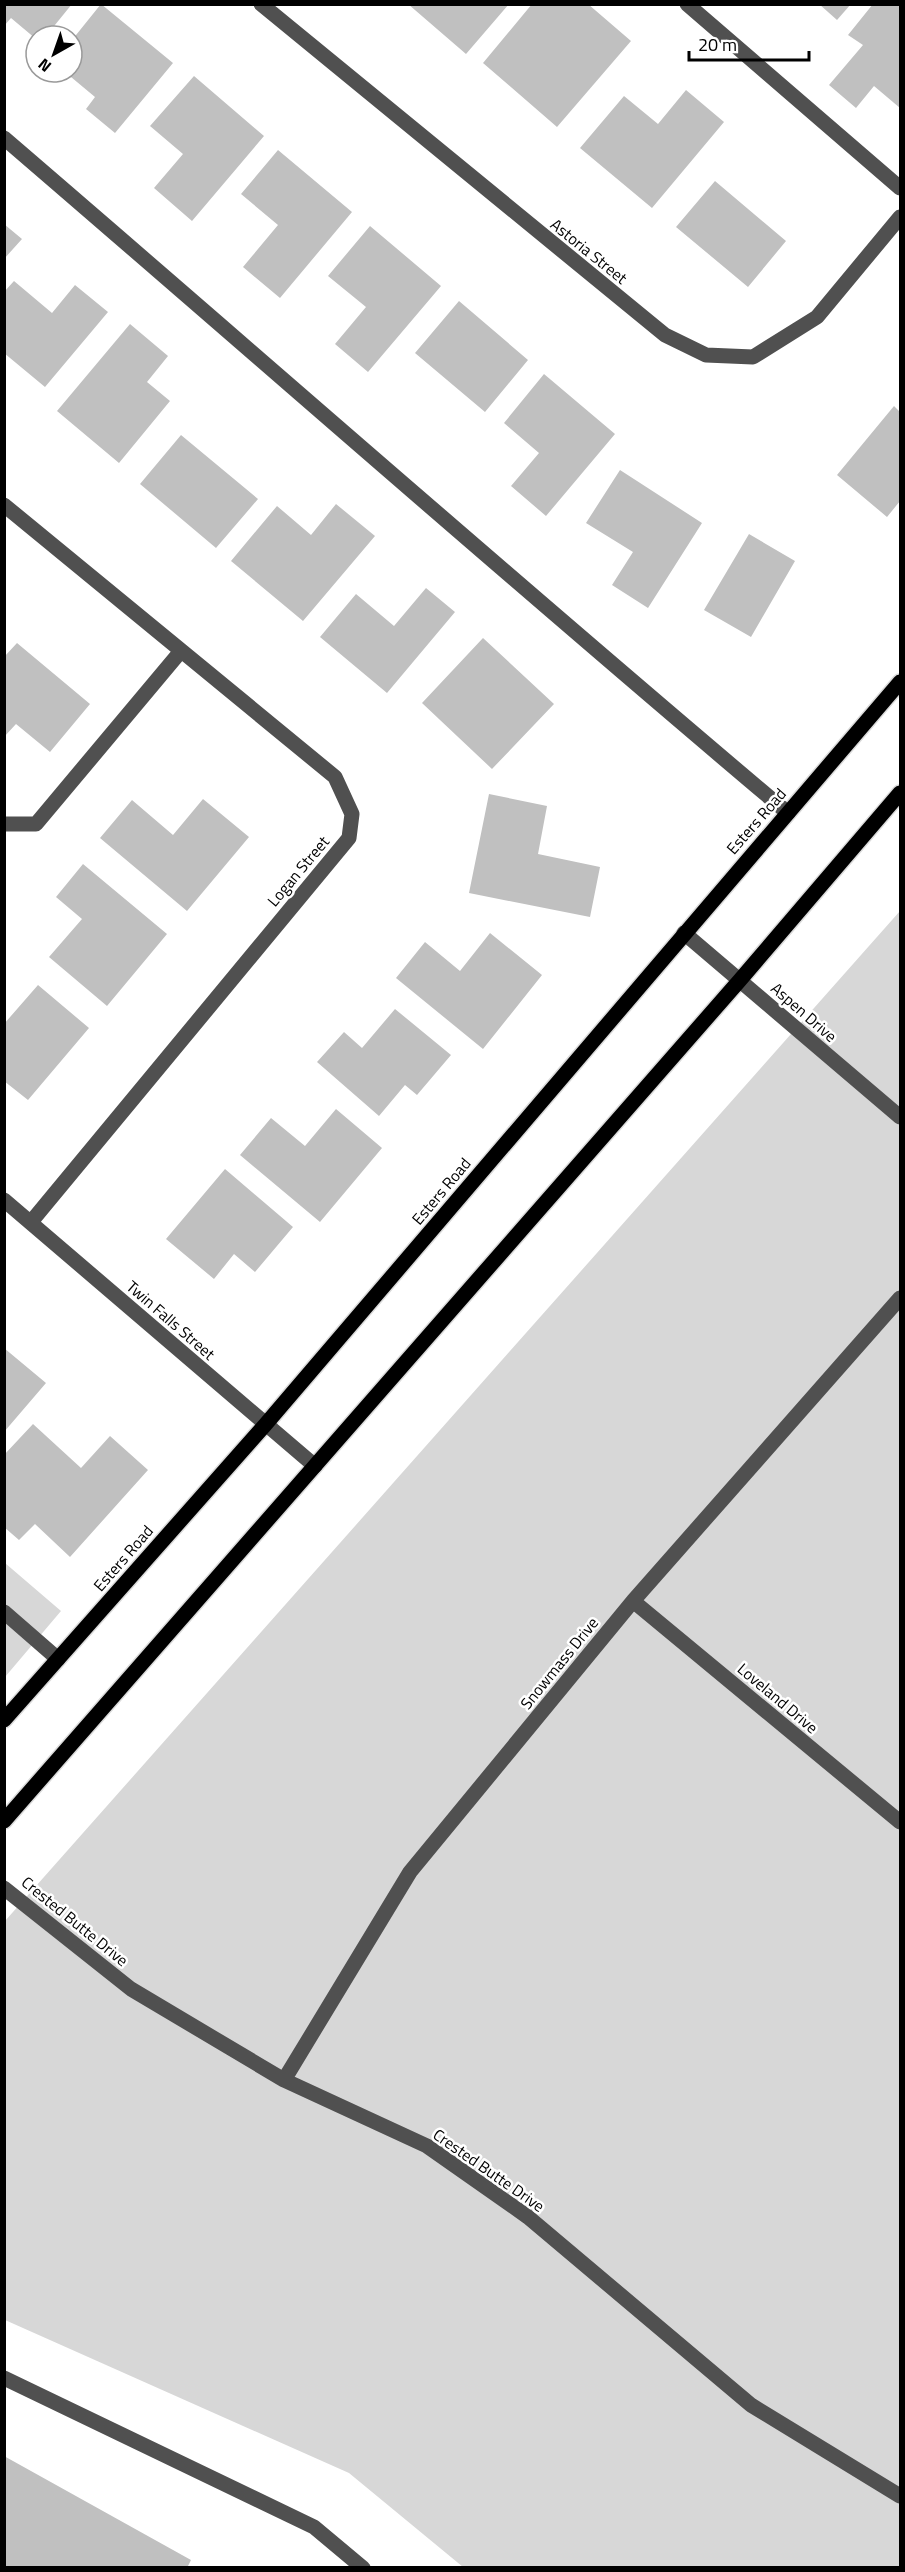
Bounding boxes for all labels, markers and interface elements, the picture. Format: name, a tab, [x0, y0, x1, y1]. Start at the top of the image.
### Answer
north arrow	[24, 24, 84, 84]
scale bar	[689, 24, 809, 62]
text: 20 m	[698, 31, 737, 58]
text: N	[32, 53, 56, 78]
street label: Astoria Street	[545, 212, 633, 290]
street label: Esters Road	[720, 783, 792, 859]
street label: Logan Street	[261, 830, 335, 912]
street label: Aspen Drive	[766, 977, 842, 1047]
street label: Esters Road	[406, 1152, 476, 1230]
street label: Twin Falls Street	[121, 1275, 221, 1366]
street label: Esters Road	[87, 1520, 159, 1596]
street label: Snowmass Drive	[514, 1612, 604, 1714]
street label: Loveland Drive	[732, 1657, 824, 1739]
street label: Crested Butte Drive	[16, 1870, 134, 1972]
street label: Crested Butte Drive	[428, 2122, 550, 2218]

